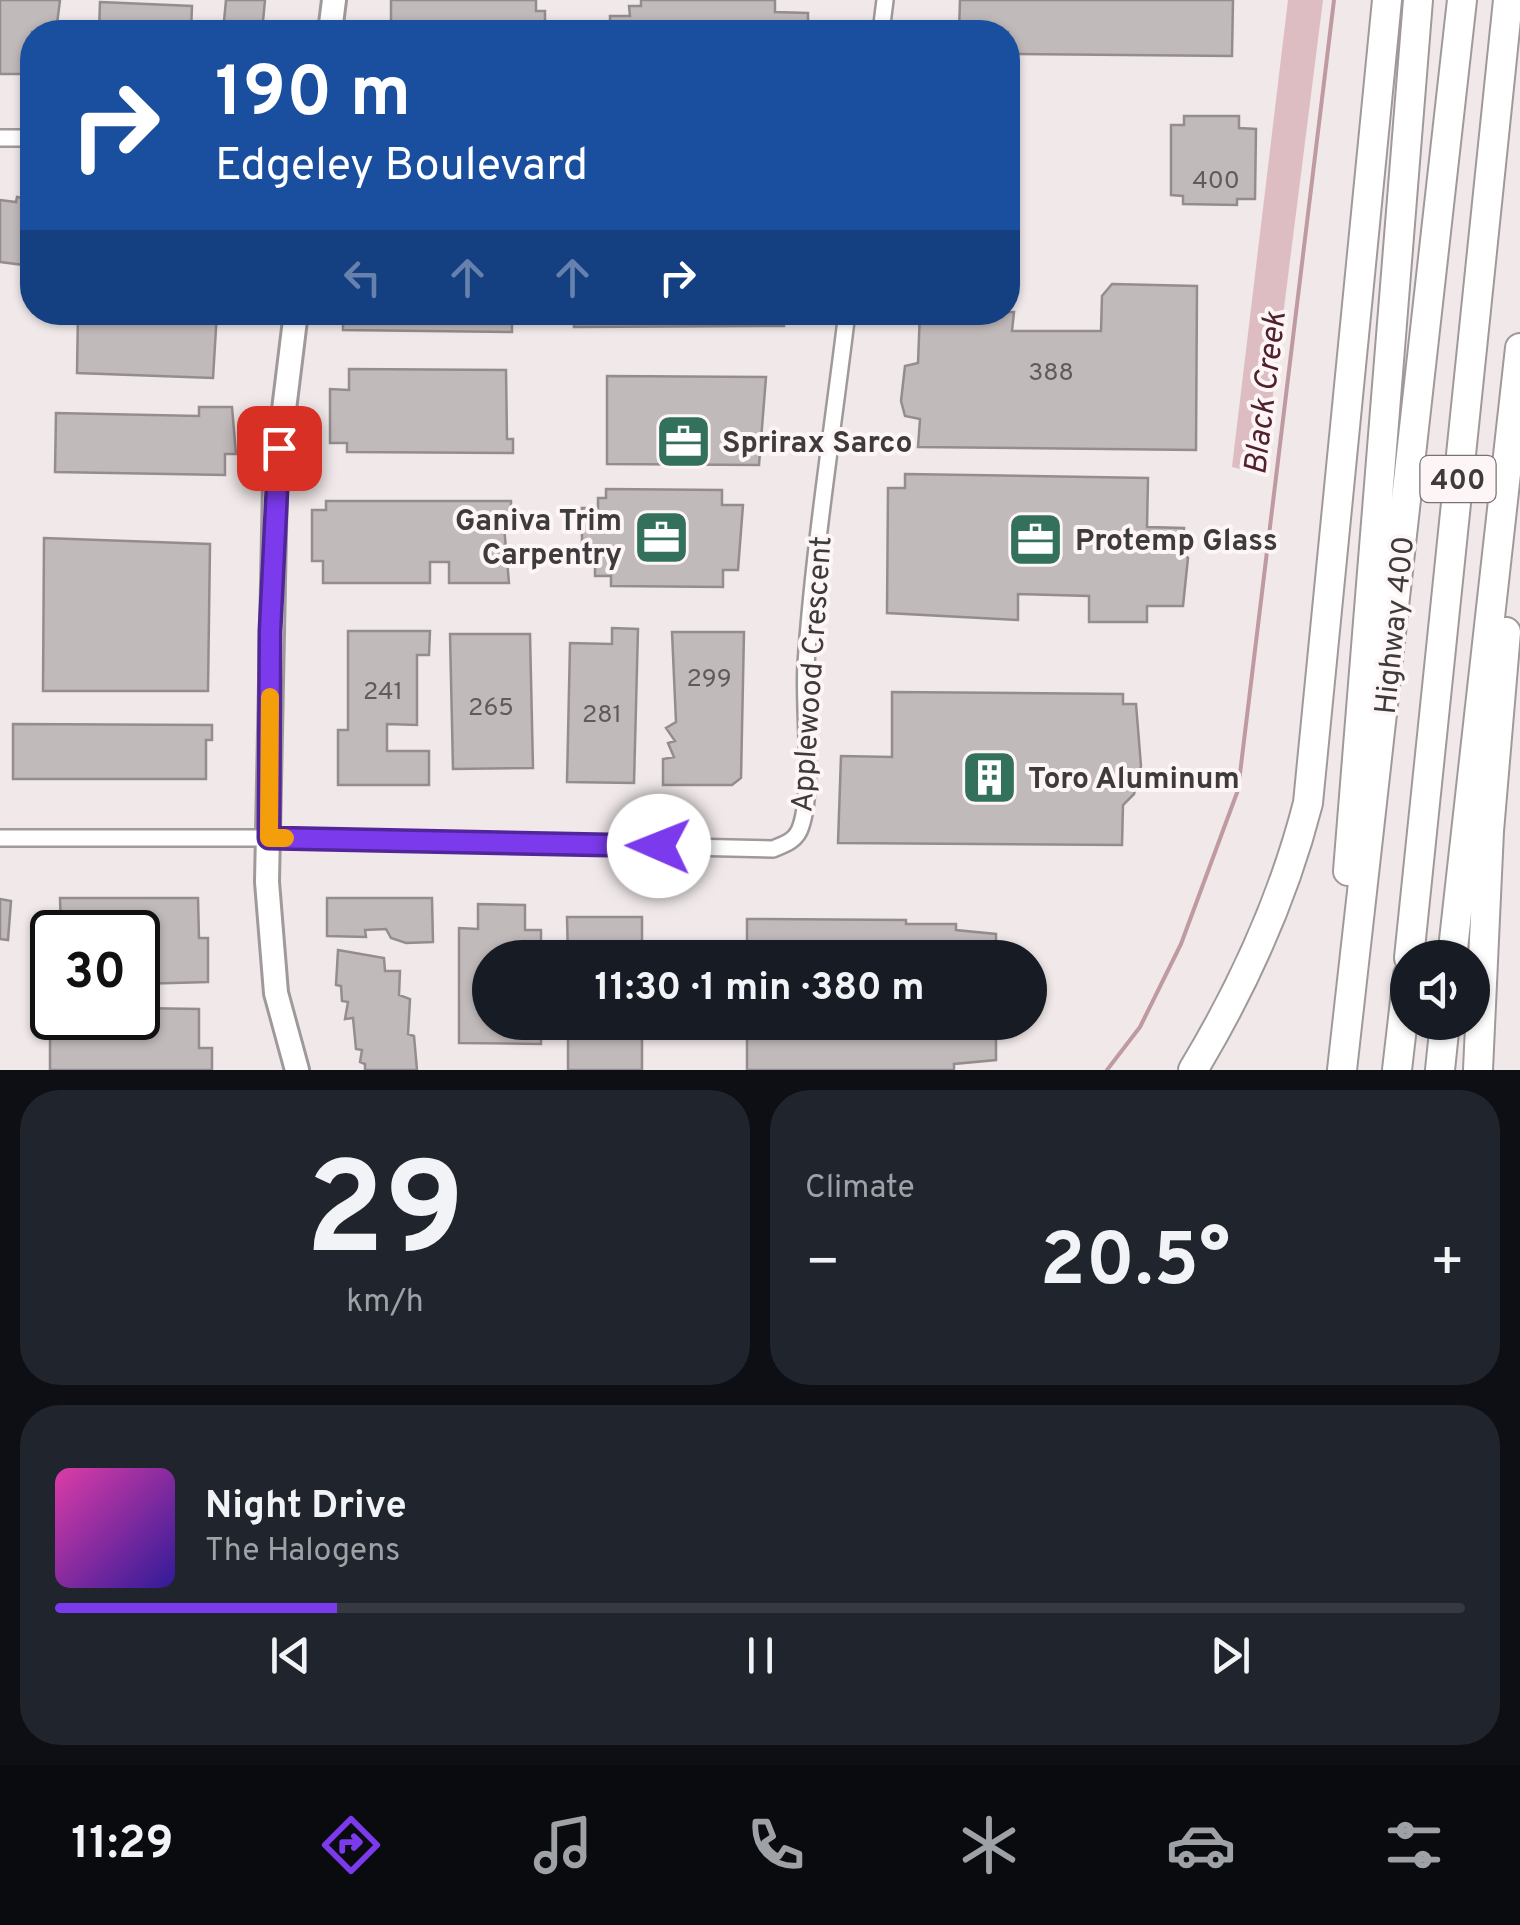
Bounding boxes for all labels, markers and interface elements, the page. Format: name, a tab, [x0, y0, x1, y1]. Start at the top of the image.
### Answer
text: 190 m	[215, 52, 411, 141]
icon: right	[50, 60, 180, 190]
text: Edgeley Boulevard	[215, 139, 588, 196]
house number: 400	[1192, 166, 1240, 198]
icon: left	[335, 250, 390, 305]
icon: ahead	[440, 250, 495, 305]
icon: ahead	[545, 250, 600, 305]
icon: right	[650, 250, 705, 305]
water label: Black Creek	[1237, 309, 1297, 477]
house number: 388	[1028, 358, 1074, 390]
pin	[237, 406, 322, 491]
office icon: Sprirax Sarco	[653, 412, 713, 472]
icon: arrive	[252, 421, 307, 476]
place label: Sprirax Sarco	[722, 426, 912, 463]
road number: 400	[1420, 456, 1496, 502]
place label: Ganiva Trim Carpentry	[455, 504, 622, 575]
office icon: Ganiva Trim Carpentry	[631, 507, 691, 567]
office icon: Protemp Glass	[1006, 510, 1066, 570]
place label: Protemp Glass	[1075, 524, 1278, 561]
street label: Highway 400	[1369, 534, 1424, 716]
street label: Applewood Crescent	[785, 535, 842, 813]
house number: 299	[686, 664, 732, 696]
house number: 241	[363, 677, 403, 709]
house number: 265	[468, 693, 514, 725]
house number: 281	[582, 700, 622, 732]
building icon: Toro Aluminum	[959, 748, 1019, 808]
place label: Toro Aluminum	[1028, 762, 1240, 799]
position arrow	[607, 794, 711, 898]
speed limit sign: 30	[30, 910, 160, 1040]
map controls	[1390, 940, 1490, 1040]
button: sound	[1390, 940, 1490, 1040]
text: 11:30 · 1 min · 380 m	[595, 965, 924, 1014]
text: 29	[305, 1135, 465, 1300]
text: Climate	[805, 1169, 915, 1209]
text: 20.5°	[1040, 1217, 1230, 1312]
text: −	[805, 1230, 840, 1300]
text: +	[1430, 1230, 1465, 1300]
text: km/h	[346, 1283, 424, 1323]
text: Night Drive	[205, 1483, 407, 1532]
text: The Halogens	[205, 1532, 400, 1572]
icon: previous	[263, 1628, 318, 1683]
icon: pause	[733, 1628, 788, 1683]
icon: next	[1203, 1628, 1258, 1683]
icon: directions	[316, 1810, 386, 1880]
icon: music	[528, 1810, 598, 1880]
icon: phone	[741, 1810, 811, 1880]
icon: climate	[954, 1810, 1024, 1880]
icon: car	[1166, 1810, 1236, 1880]
icon: filters	[1379, 1810, 1449, 1880]
text: 11:29	[71, 1817, 173, 1874]

